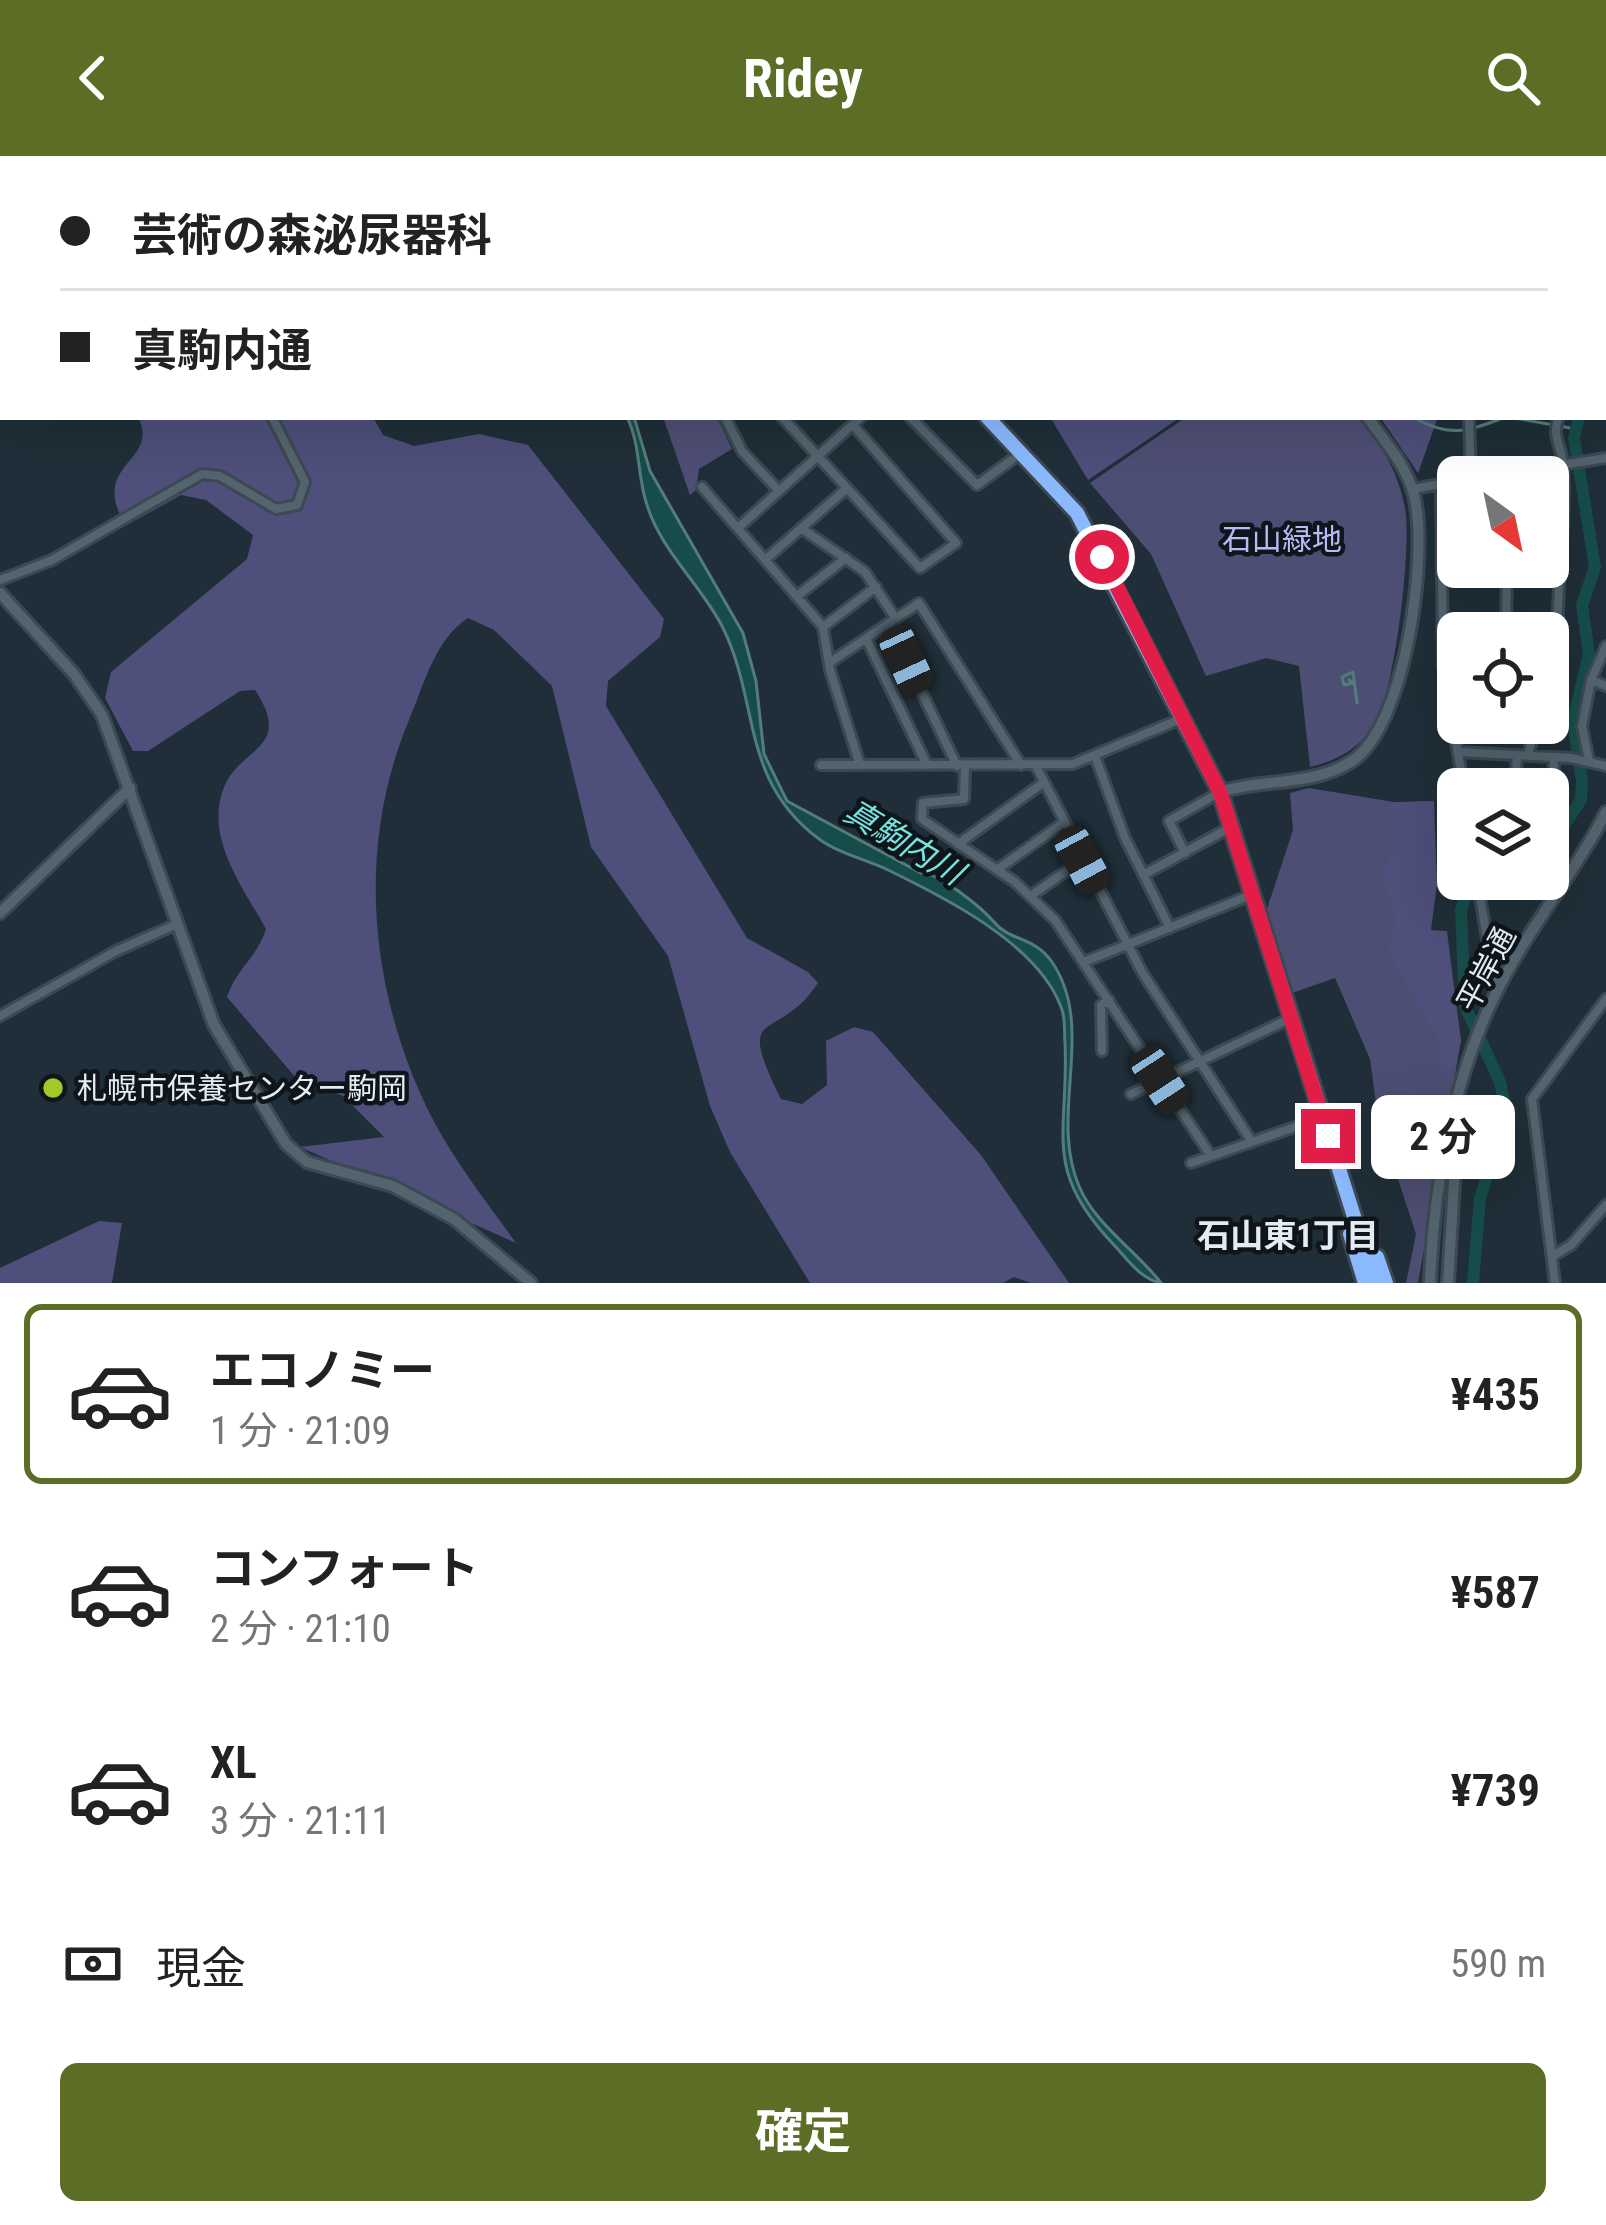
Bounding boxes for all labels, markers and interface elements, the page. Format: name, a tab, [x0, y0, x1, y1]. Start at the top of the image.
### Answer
icon: back	[60, 45, 126, 111]
icon: search	[1480, 45, 1546, 111]
text: Ridey	[743, 47, 863, 110]
text: 芸術の森泌尿器科	[132, 209, 492, 262]
text: 真駒内通	[132, 324, 312, 377]
north arrow	[1437, 456, 1569, 588]
map controls	[1437, 456, 1569, 900]
park label: 石山緑地	[1222, 522, 1342, 557]
route start	[1075, 530, 1129, 584]
button: locate	[1437, 612, 1569, 744]
car	[874, 620, 938, 700]
button: layers	[1437, 768, 1569, 900]
water label: 真駒内川	[837, 791, 973, 894]
car	[1049, 820, 1115, 900]
street label: 平岸通	[1449, 921, 1523, 1017]
car	[1125, 1040, 1195, 1120]
place label: 札幌市保養センター駒岡	[77, 1071, 407, 1106]
marker: 札幌市保養センター駒岡	[40, 1075, 66, 1101]
callout: 2 分	[1370, 1094, 1514, 1178]
route end	[1301, 1109, 1355, 1163]
text: 2 分	[1409, 1114, 1477, 1160]
district label: 石山東1丁目	[1197, 1216, 1379, 1255]
icon: car	[66, 1340, 174, 1448]
text: エコノミー	[210, 1344, 435, 1397]
text: ¥435	[1450, 1368, 1540, 1421]
text: 1 分 · 21:09	[210, 1408, 391, 1454]
icon: car	[66, 1538, 174, 1646]
text: コンフォート	[210, 1542, 479, 1595]
text: ¥587	[1450, 1566, 1540, 1619]
text: 2 分 · 21:10	[210, 1606, 391, 1652]
icon: car	[66, 1736, 174, 1844]
text: XL	[210, 1736, 257, 1789]
text: ¥739	[1450, 1764, 1540, 1817]
text: 3 分 · 21:11	[210, 1798, 391, 1844]
icon: cash	[60, 1931, 126, 1997]
text: 590 m	[1450, 1941, 1546, 1987]
text: 現金	[156, 1942, 246, 1995]
button: 確定	[60, 2063, 1546, 2201]

